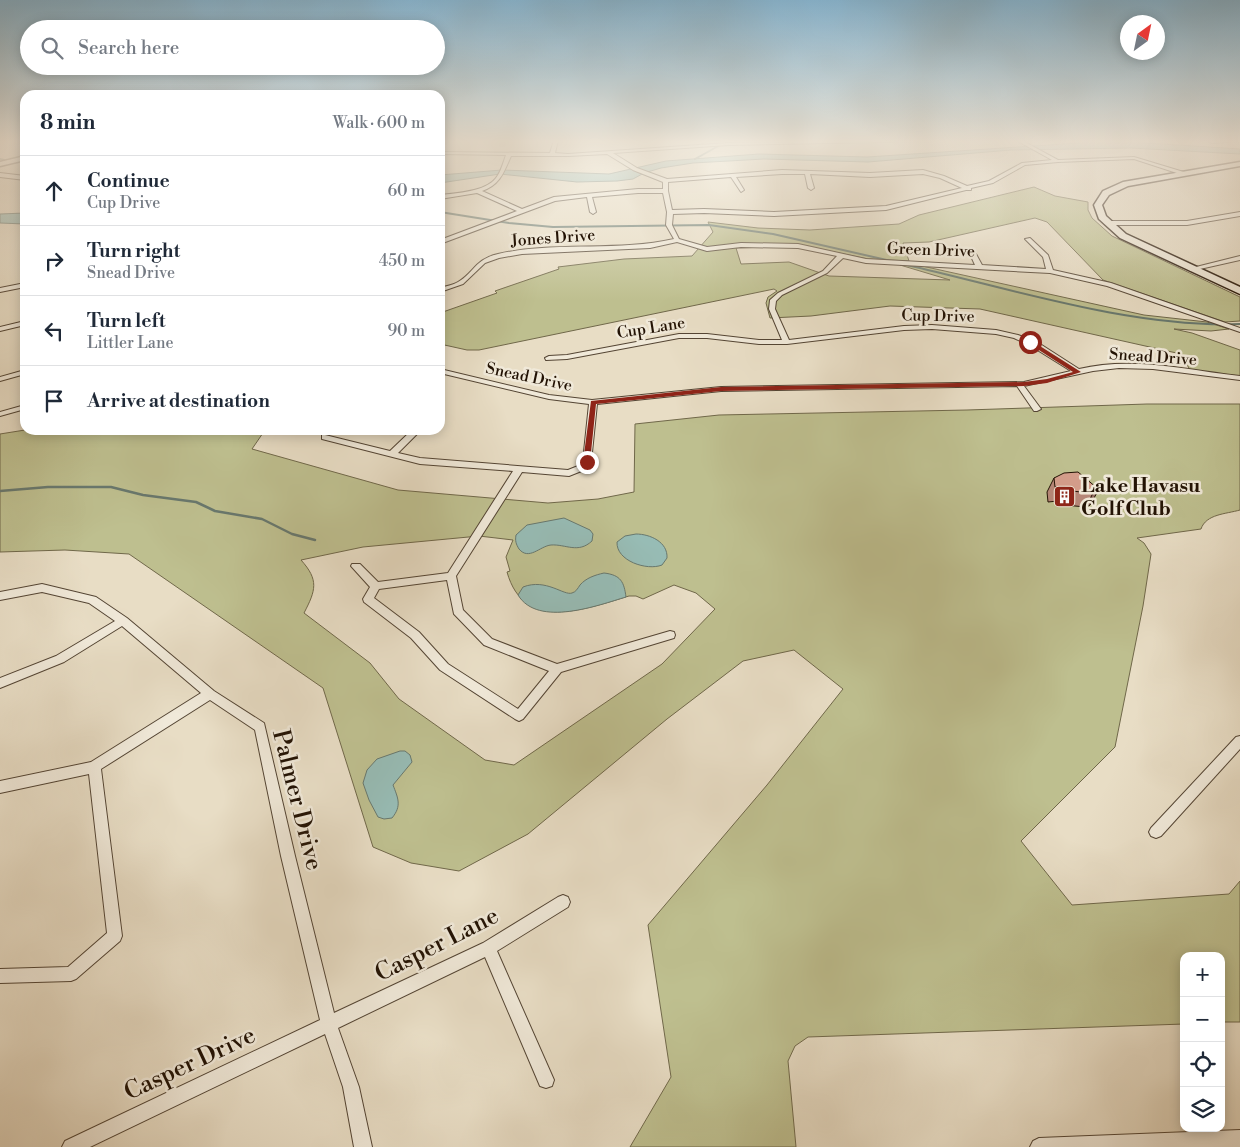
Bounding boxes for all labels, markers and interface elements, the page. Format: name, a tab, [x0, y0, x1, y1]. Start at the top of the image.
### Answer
north arrow	[1120, 15, 1165, 60]
search box	[20, 20, 445, 75]
icon: search	[38, 34, 66, 62]
text: Search here	[78, 36, 179, 60]
text: 8 min	[40, 110, 95, 136]
text: Walk · 600 m	[333, 113, 425, 133]
text: Continue	[87, 169, 170, 193]
icon: ahead	[40, 177, 68, 205]
text: 60 m	[387, 181, 425, 201]
text: Cup Drive	[87, 193, 160, 213]
street label: Jones Drive	[509, 225, 596, 251]
street label: Green Drive	[887, 238, 975, 262]
text: Turn right	[87, 239, 180, 263]
icon: right	[40, 247, 68, 275]
text: 450 m	[379, 251, 425, 271]
text: Snead Drive	[87, 263, 175, 283]
street label: Cup Drive	[901, 305, 975, 327]
text: Turn left	[87, 309, 166, 333]
street label: Cup Lane	[615, 313, 687, 343]
icon: left	[40, 317, 68, 345]
text: 90 m	[387, 321, 425, 341]
route start	[1019, 331, 1042, 354]
text: Littler Lane	[87, 333, 174, 353]
street label: Snead Drive	[1108, 344, 1198, 370]
street label: Snead Drive	[484, 358, 574, 396]
icon: arrive	[40, 387, 68, 415]
text: Arrive at destination	[87, 389, 270, 413]
route end	[576, 451, 599, 474]
place label: Lake Havasu Golf Club	[1081, 474, 1201, 522]
building icon: Lake Havasu Golf Club	[1053, 485, 1077, 509]
street label: Palmer Drive	[265, 727, 329, 873]
street label: Casper Lane	[370, 901, 504, 989]
map controls	[1180, 952, 1225, 1132]
button: +	[1180, 952, 1225, 997]
button: −	[1180, 997, 1225, 1042]
street label: Casper Drive	[120, 1020, 260, 1108]
button: locate	[1180, 1042, 1225, 1087]
button: layers	[1180, 1087, 1225, 1132]

